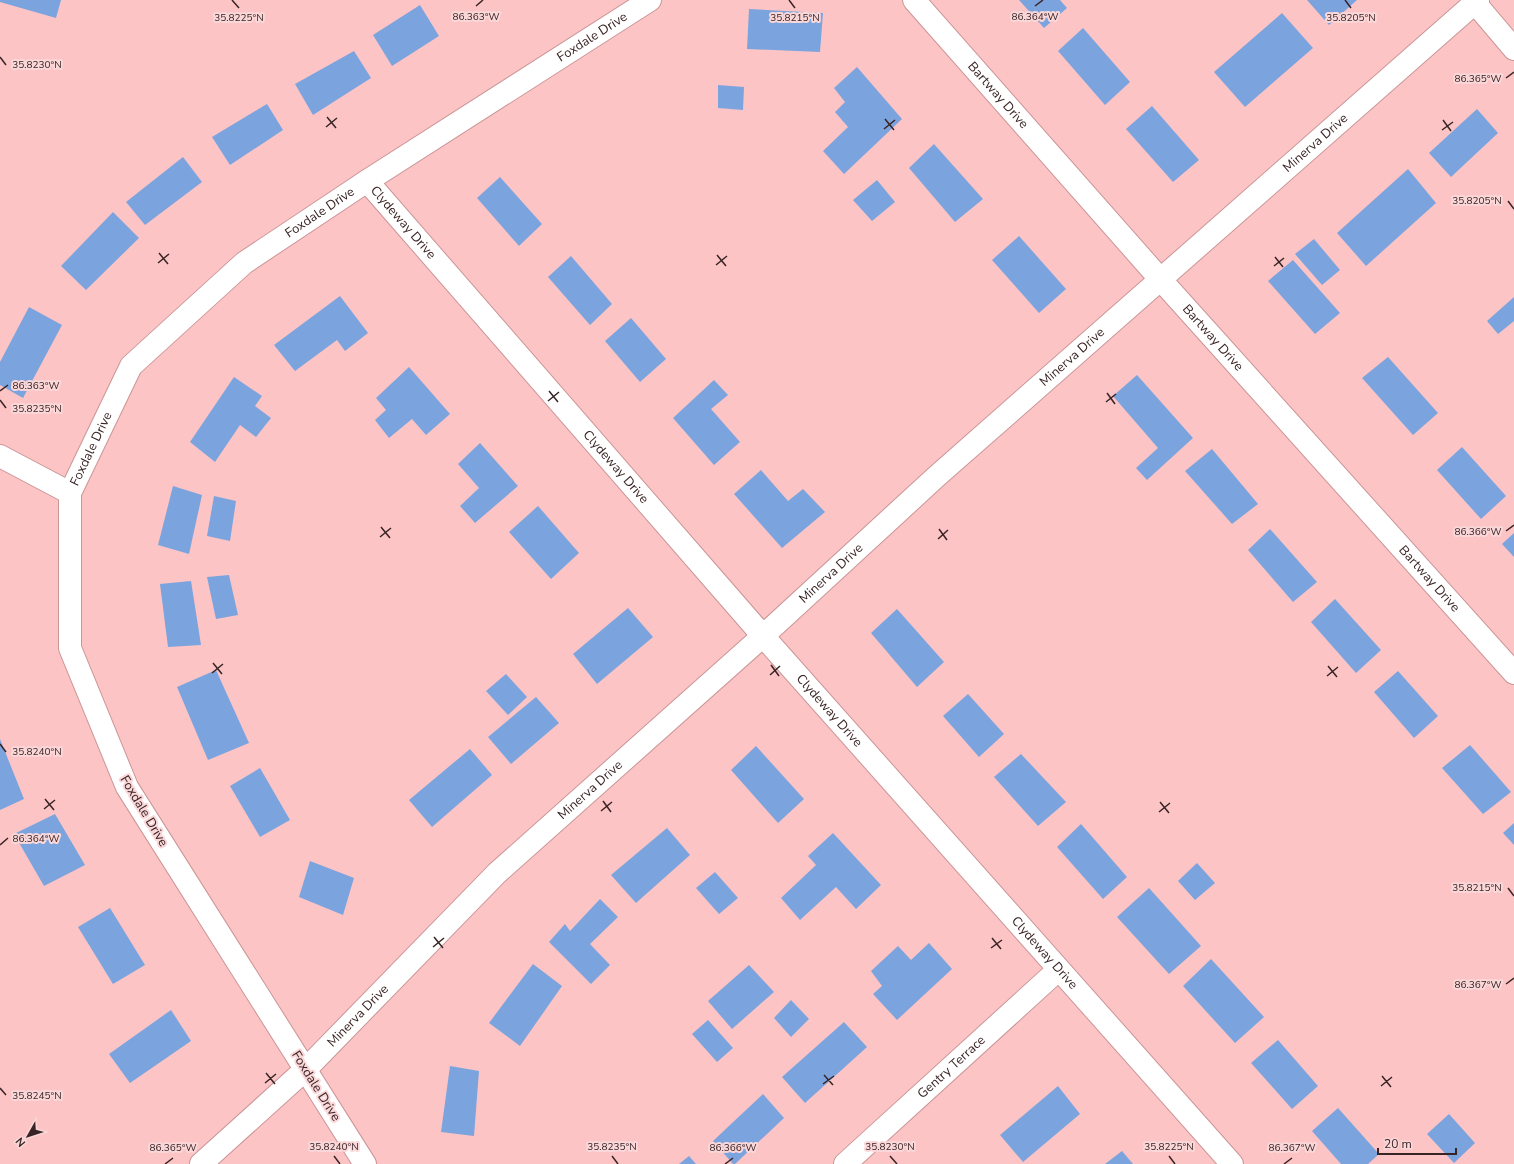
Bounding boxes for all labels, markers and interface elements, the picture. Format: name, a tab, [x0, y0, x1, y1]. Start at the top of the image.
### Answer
street label: Foxdale Drive	[554, 8, 631, 66]
text: 86.363°W	[452, 10, 500, 24]
text: 86.364°W	[1011, 10, 1059, 24]
text: 35.8225°N	[214, 11, 264, 25]
text: 35.8215°N	[770, 11, 820, 25]
text: 35.8205°N	[1326, 11, 1376, 25]
text: 35.8230°N	[12, 58, 62, 72]
street label: Bartway Drive	[964, 58, 1033, 133]
text: 86.365°W	[1454, 72, 1502, 86]
street label: Minerva Drive	[1279, 109, 1352, 177]
street label: Clydeway Drive	[366, 182, 440, 263]
street label: Foxdale Drive	[282, 183, 358, 242]
text: 35.8205°N	[1452, 194, 1502, 208]
street label: Bartway Drive	[1178, 301, 1248, 375]
street label: Minerva Drive	[1036, 323, 1109, 391]
text: 86.363°W	[12, 379, 60, 393]
text: 35.8235°N	[12, 402, 62, 416]
street label: Foxdale Drive	[66, 409, 117, 489]
street label: Clydeway Drive	[579, 426, 653, 508]
text: 86.366°W	[1454, 525, 1502, 539]
street label: Minerva Drive	[795, 539, 867, 608]
street label: Bartway Drive	[1395, 542, 1464, 616]
street label: Clydeway Drive	[792, 670, 867, 751]
text: 35.8240°N	[12, 745, 62, 759]
street label: Minerva Drive	[554, 756, 626, 824]
street label: Foxdale Drive	[116, 772, 172, 850]
text: 86.364°W	[12, 832, 60, 846]
text: 35.8215°N	[1452, 881, 1502, 895]
street label: Clydeway Drive	[1007, 912, 1082, 993]
text: 86.367°W	[1454, 978, 1502, 992]
street label: Minerva Drive	[323, 980, 393, 1051]
street label: Gentry Terrace	[914, 1031, 989, 1103]
street label: Foxdale Drive	[287, 1047, 345, 1125]
text: 35.8245°N	[12, 1089, 62, 1103]
north arrow	[8, 1116, 48, 1156]
scale bar	[1378, 1130, 1456, 1156]
text: N	[12, 1134, 29, 1150]
text: 20 m	[1384, 1136, 1412, 1152]
text: 35.8240°N	[309, 1140, 359, 1154]
text: 35.8235°N	[587, 1140, 637, 1154]
text: 35.8230°N	[865, 1140, 915, 1154]
text: 35.8225°N	[1144, 1140, 1194, 1154]
text: 86.365°W	[149, 1141, 197, 1155]
text: 86.366°W	[709, 1141, 757, 1155]
text: 86.367°W	[1268, 1141, 1316, 1155]

